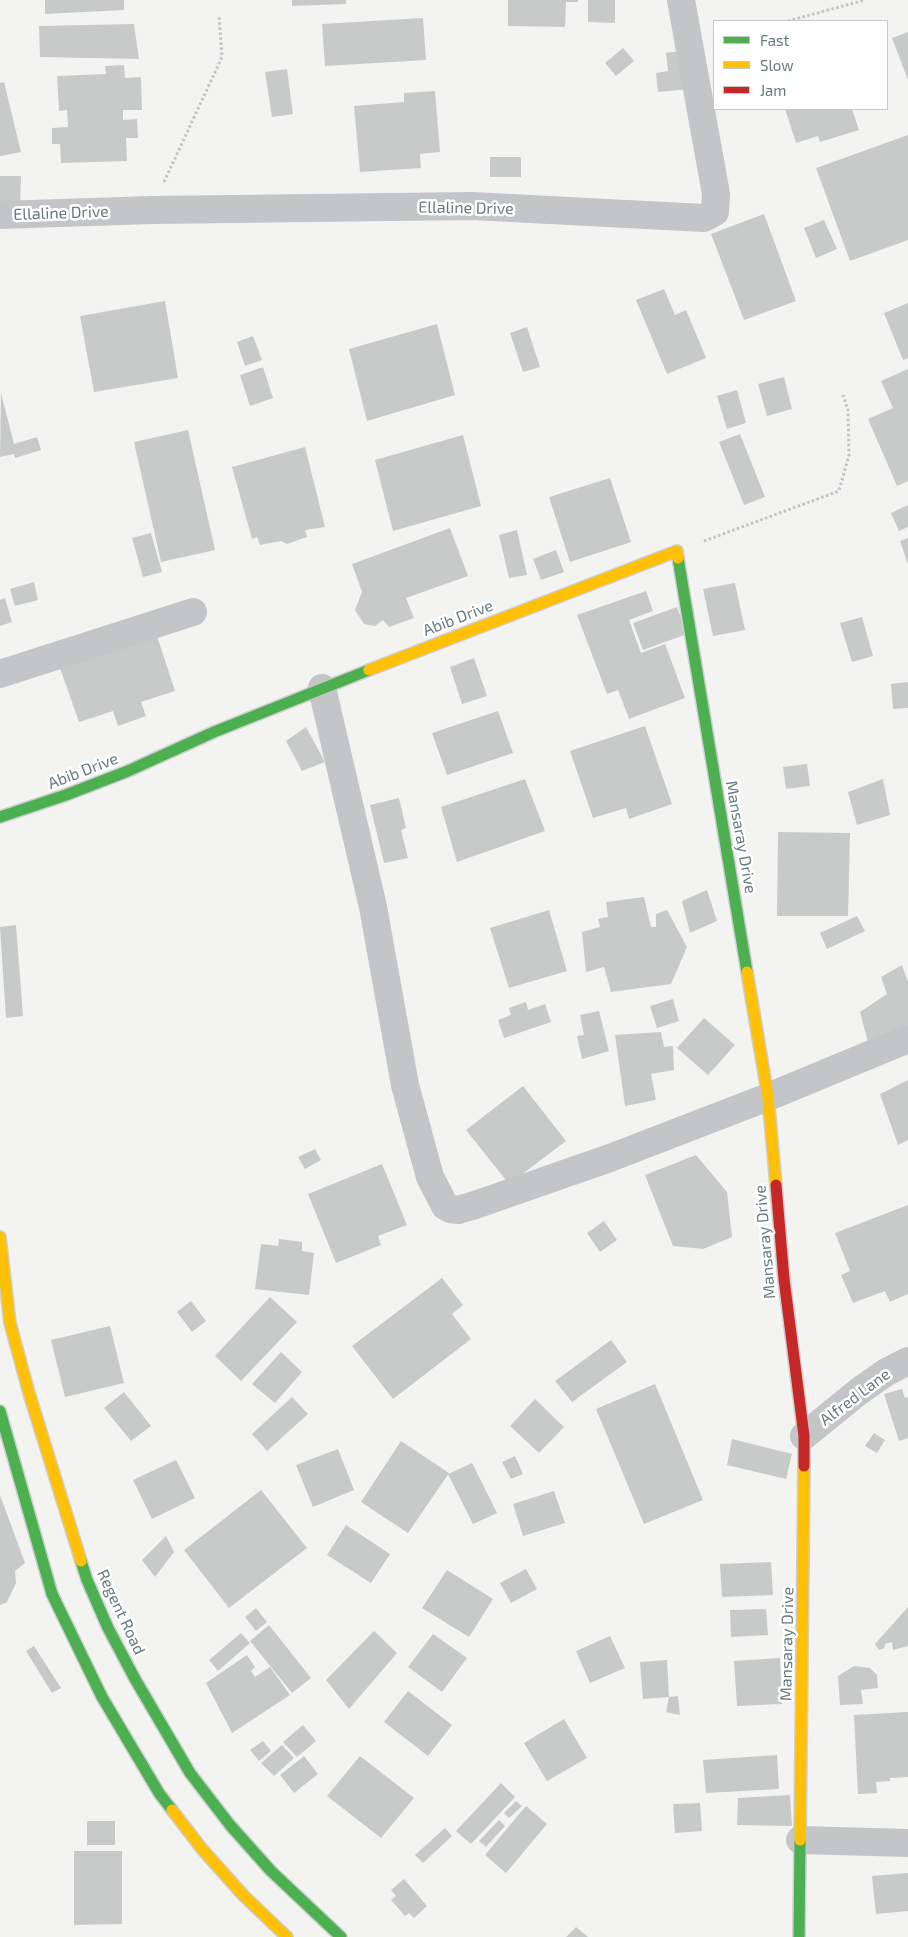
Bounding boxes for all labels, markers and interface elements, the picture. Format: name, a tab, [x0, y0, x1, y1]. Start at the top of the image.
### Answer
legend	[713, 20, 888, 110]
text: Fast	[760, 31, 789, 49]
text: Slow	[760, 56, 794, 74]
text: Jam	[760, 81, 786, 99]
street label: Ellaline Drive	[418, 198, 514, 218]
street label: Ellaline Drive	[13, 202, 109, 224]
street label: Abib Drive	[420, 596, 496, 640]
street label: Abib Drive	[45, 749, 121, 793]
street label: Mansaray Drive	[722, 779, 760, 895]
street label: Mansaray Drive	[750, 1184, 780, 1300]
street label: Alfred Lane	[816, 1364, 894, 1430]
street label: Regent Road	[93, 1566, 149, 1658]
street label: Mansaray Drive	[776, 1587, 798, 1701]

